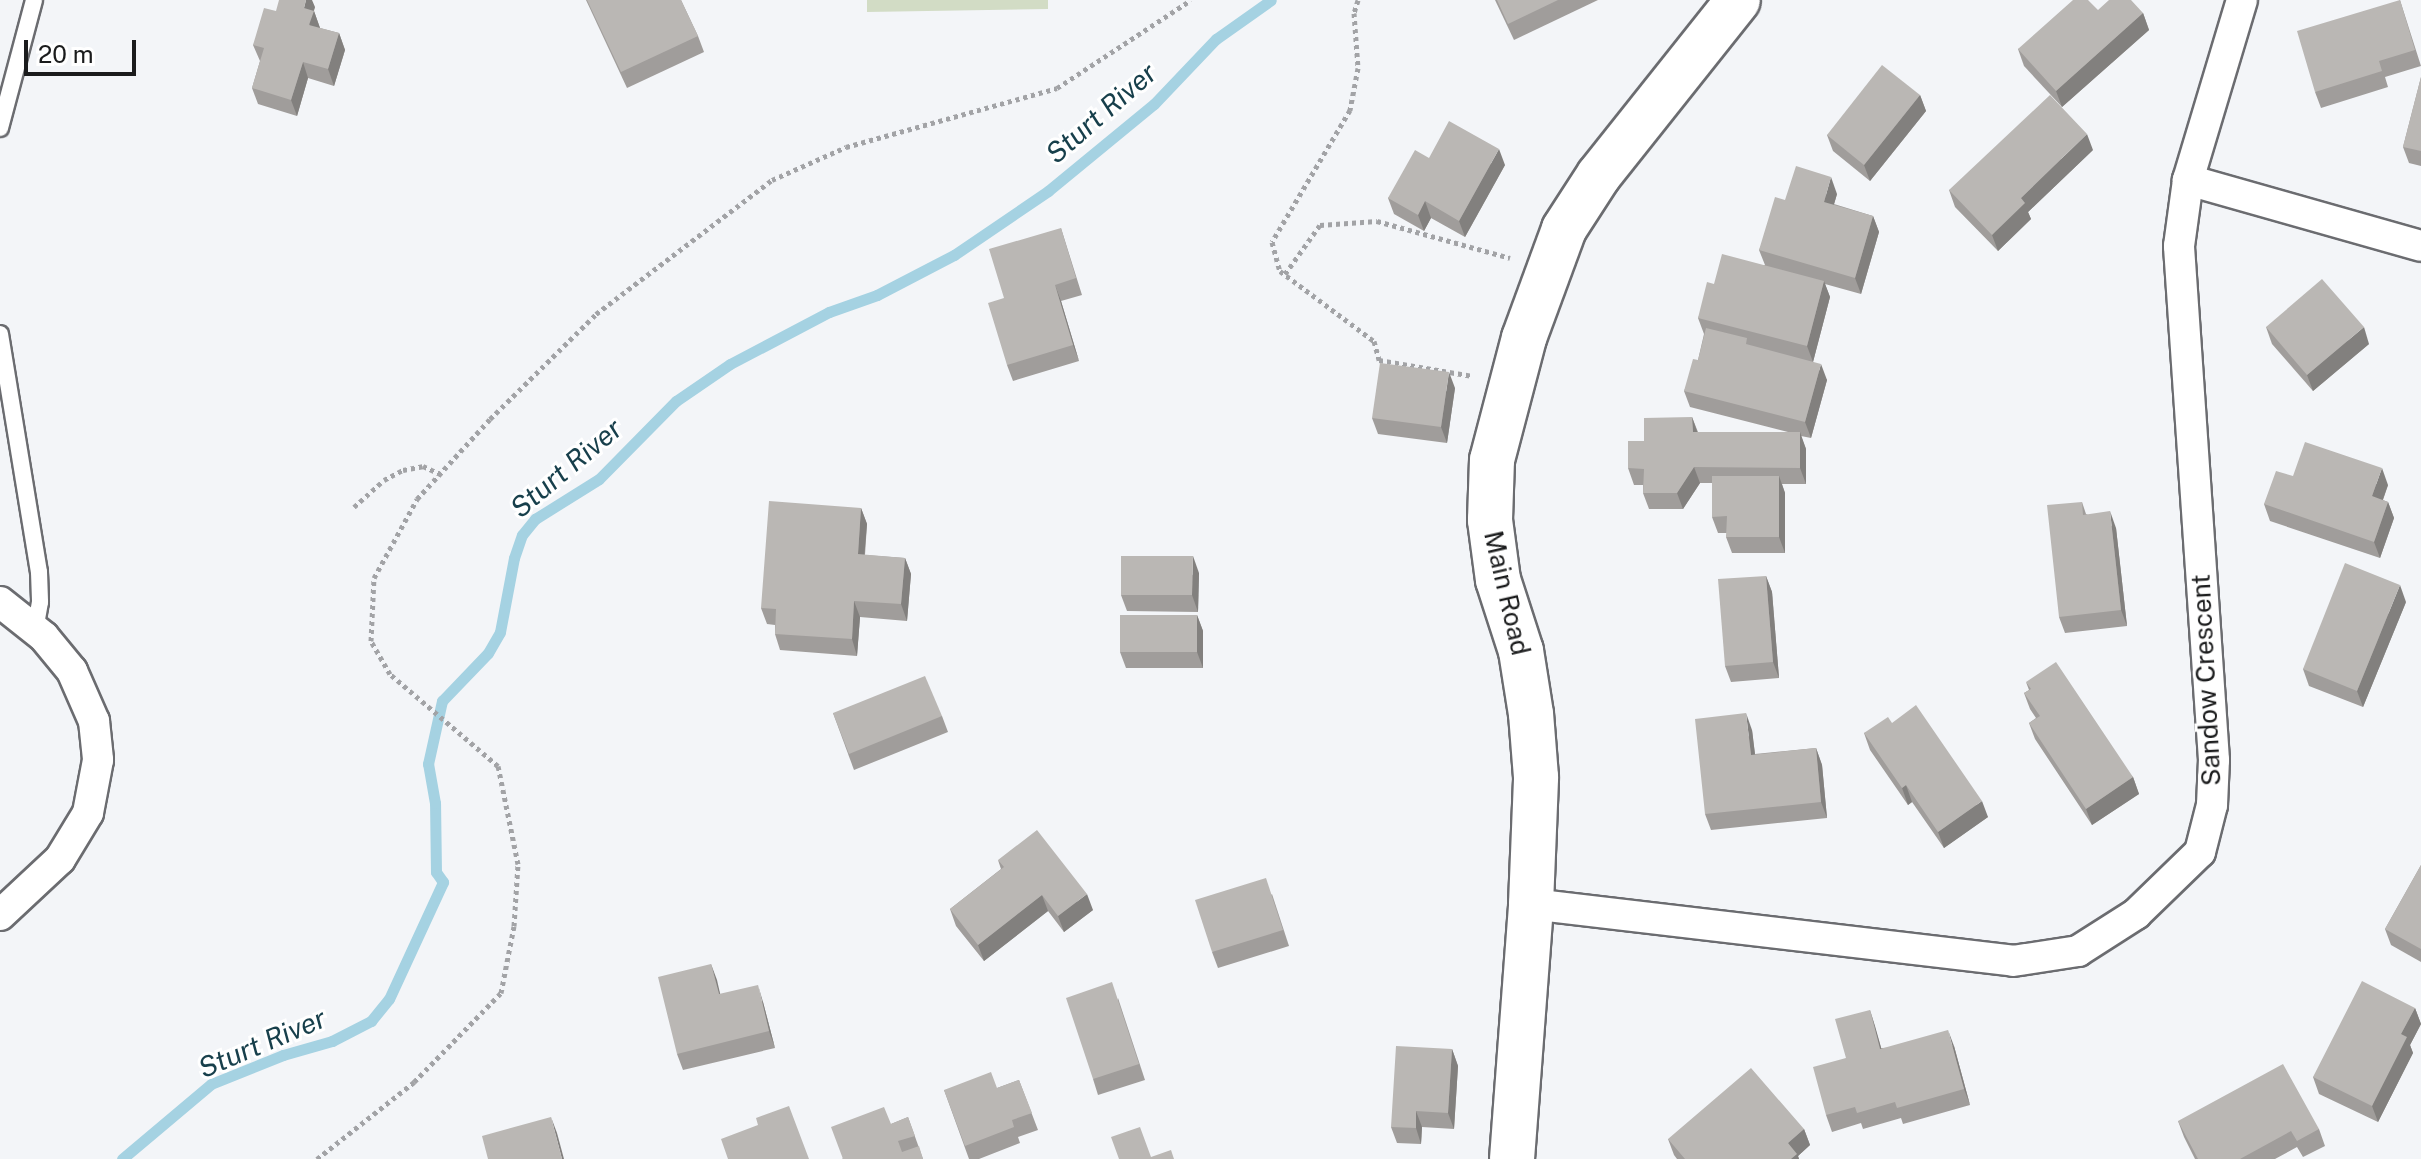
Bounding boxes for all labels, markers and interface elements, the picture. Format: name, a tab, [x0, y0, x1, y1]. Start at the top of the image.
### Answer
scale bar	[28, 24, 140, 74]
text: 20 m	[38, 40, 94, 68]
water label: Sturt River	[1039, 56, 1163, 170]
water label: Sturt River	[503, 412, 629, 524]
street label: Main Road	[1478, 528, 1536, 658]
street label: Sandow Crescent	[2185, 573, 2227, 787]
water label: Sturt River	[193, 1001, 331, 1085]

